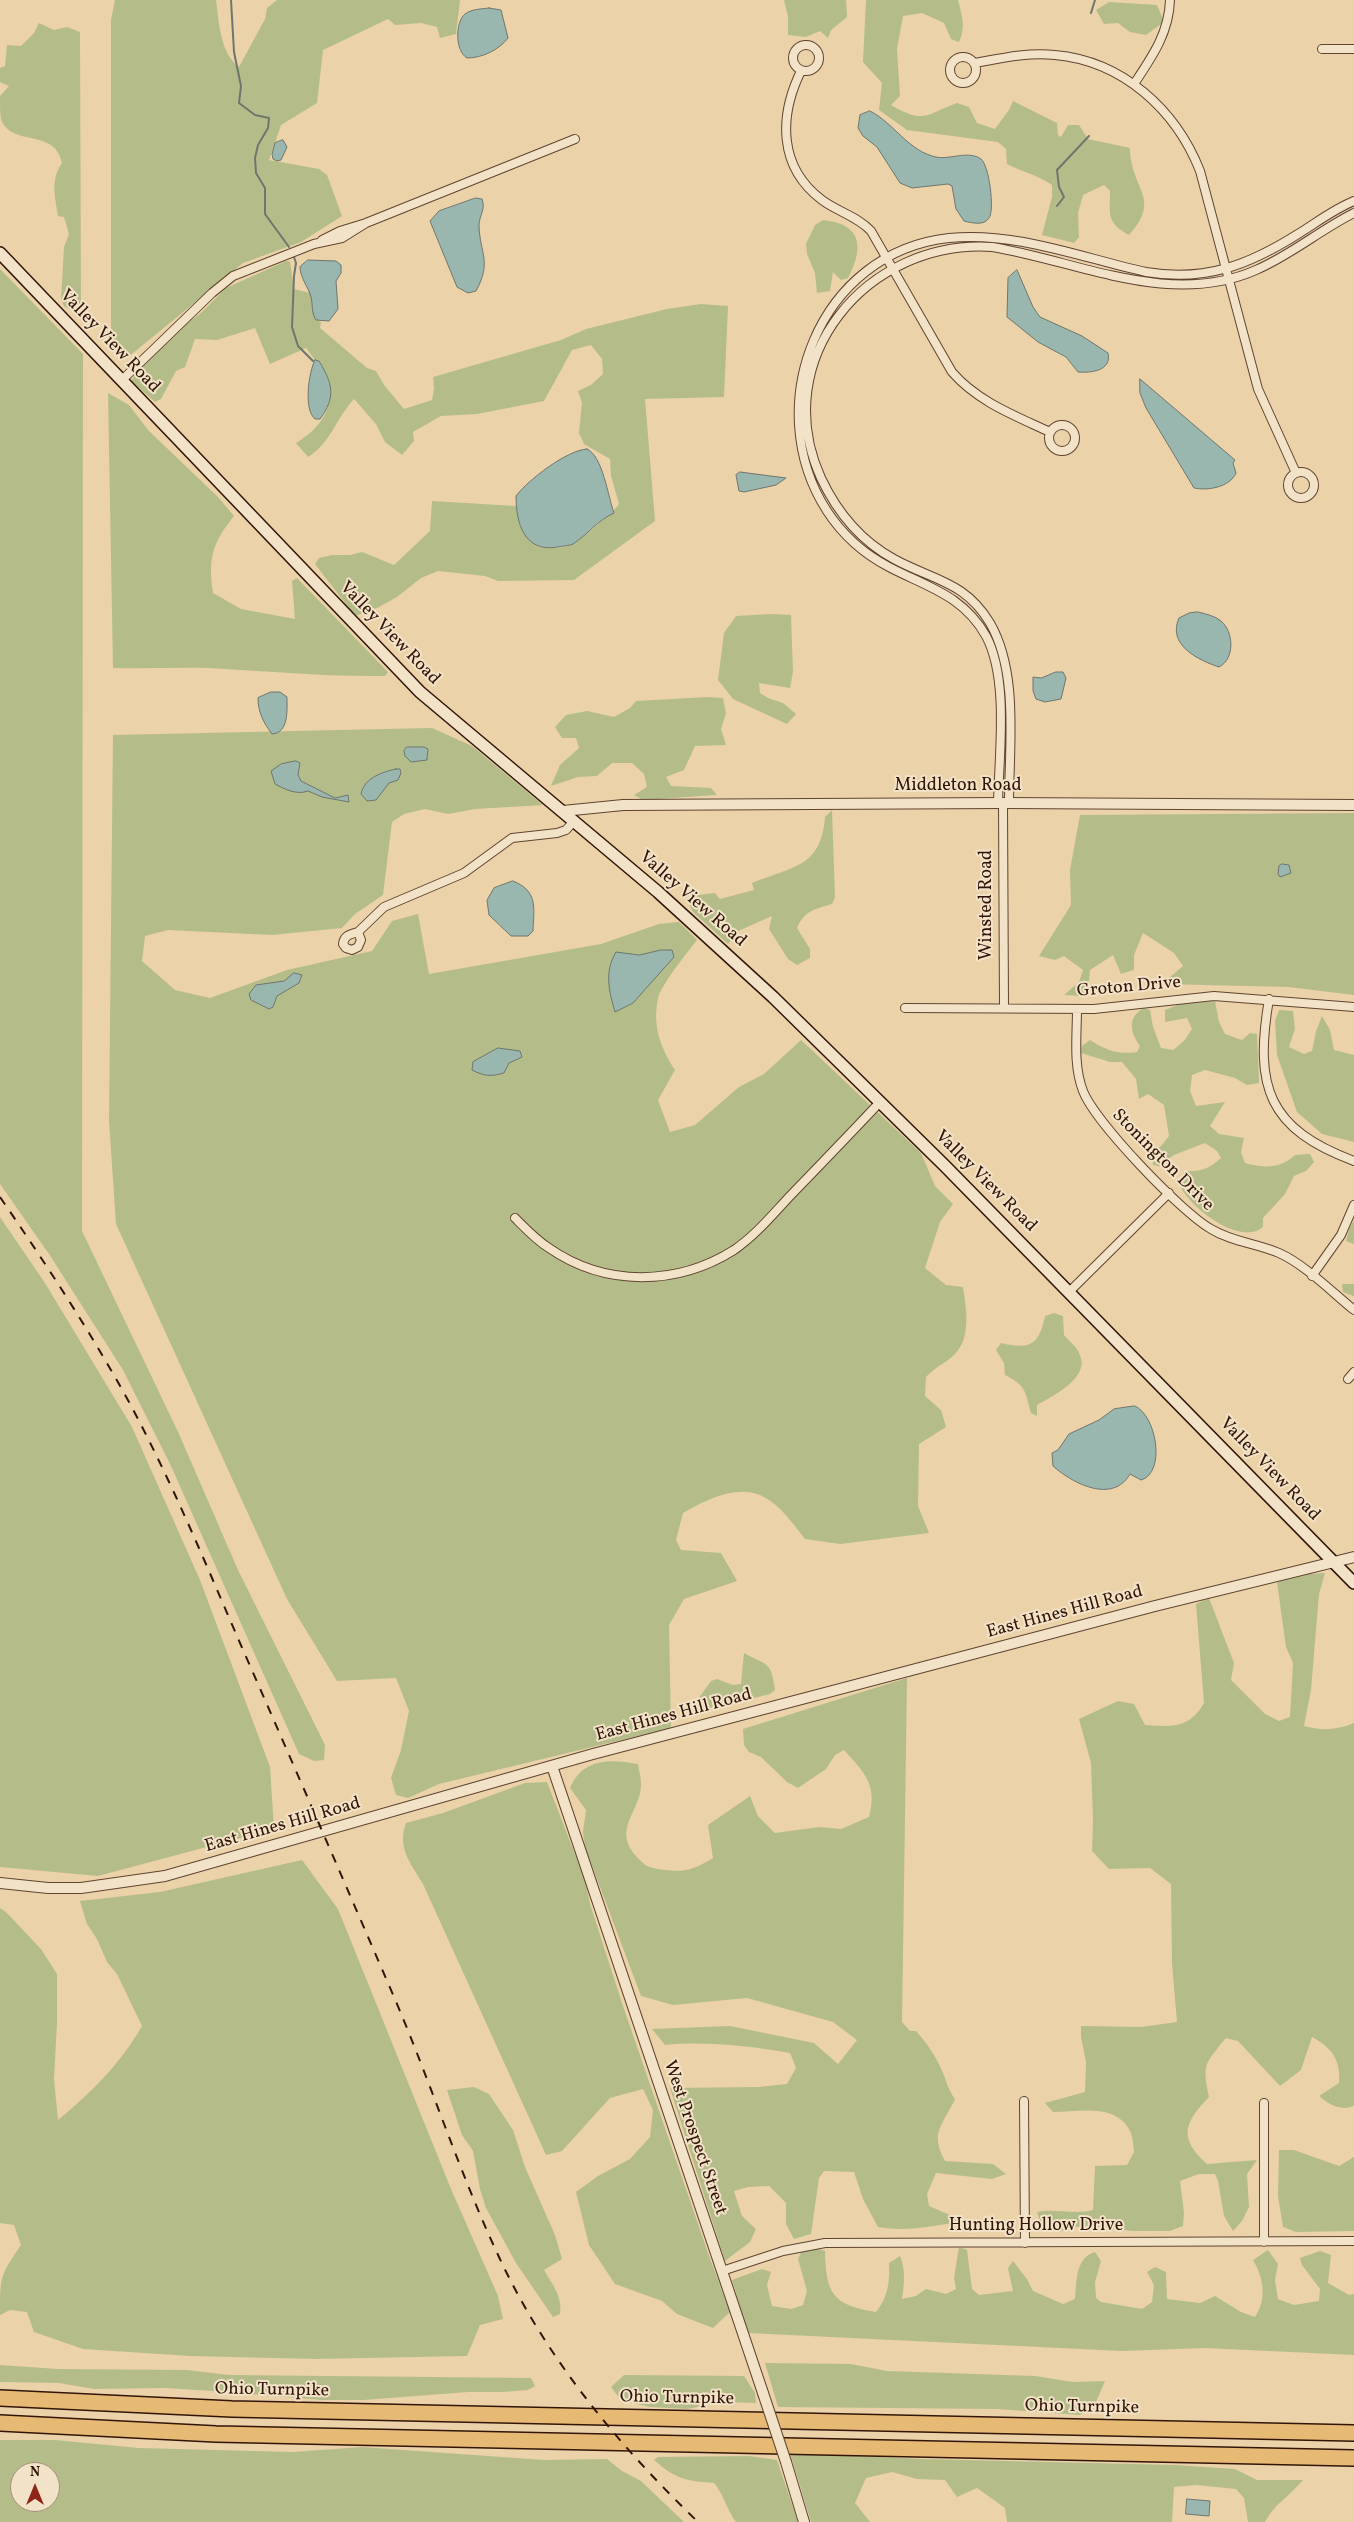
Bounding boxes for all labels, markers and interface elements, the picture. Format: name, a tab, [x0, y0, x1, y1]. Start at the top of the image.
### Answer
street label: Valley View Road	[54, 286, 164, 398]
street label: Valley View Road	[334, 578, 444, 690]
street label: Middleton Road	[894, 776, 1022, 798]
street label: Valley View Road	[634, 847, 750, 953]
street label: Winsted Road	[977, 850, 999, 960]
street label: Groton Drive	[1076, 973, 1182, 1003]
street label: Stonington Drive	[1106, 1105, 1218, 1217]
street label: Valley View Road	[929, 1126, 1041, 1238]
street label: Valley View Road	[1214, 1414, 1324, 1526]
street label: East Hines Hill Road	[984, 1582, 1146, 1644]
street label: East Hines Hill Road	[593, 1685, 755, 1747]
street label: East Hines Hill Road	[203, 1793, 363, 1859]
street label: West Prospect Street	[657, 2058, 731, 2218]
street label: Hunting Hollow Drive	[949, 2216, 1123, 2238]
street label: Ohio Turnpike	[215, 2379, 329, 2403]
street label: Ohio Turnpike	[620, 2387, 734, 2411]
street label: Ohio Turnpike	[1025, 2396, 1139, 2420]
north arrow	[10, 2462, 60, 2512]
text: N	[30, 2463, 40, 2482]

